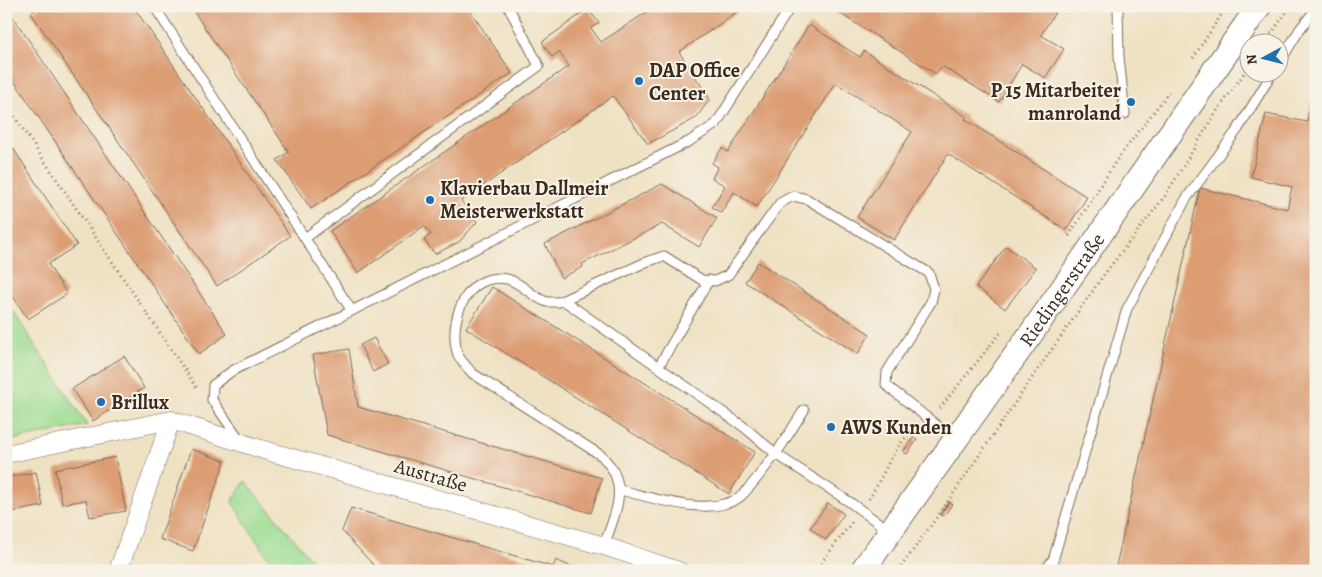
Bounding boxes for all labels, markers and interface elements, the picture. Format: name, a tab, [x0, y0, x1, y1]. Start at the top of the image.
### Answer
north arrow	[1240, 32, 1290, 82]
text: N	[1242, 53, 1262, 66]
place label: DAP Office Center	[649, 57, 740, 107]
marker: DAP Office Center	[633, 75, 645, 87]
place label: P 15 Mitarbeiter manroland	[990, 77, 1121, 127]
marker: P 15 Mitarbeiter manroland	[1125, 96, 1137, 108]
place label: Klavierbau Dallmeir Meisterwerkstatt	[440, 175, 609, 225]
marker: Klavierbau Dallmeir Meisterwerkstatt	[424, 194, 436, 206]
street label: Riedingerstraße	[1013, 228, 1111, 352]
place label: Brillux	[111, 389, 169, 416]
marker: Brillux	[95, 396, 107, 408]
place label: AWS Kunden	[840, 414, 952, 441]
marker: AWS Kunden	[825, 421, 837, 433]
street label: Austraße	[390, 452, 470, 499]

